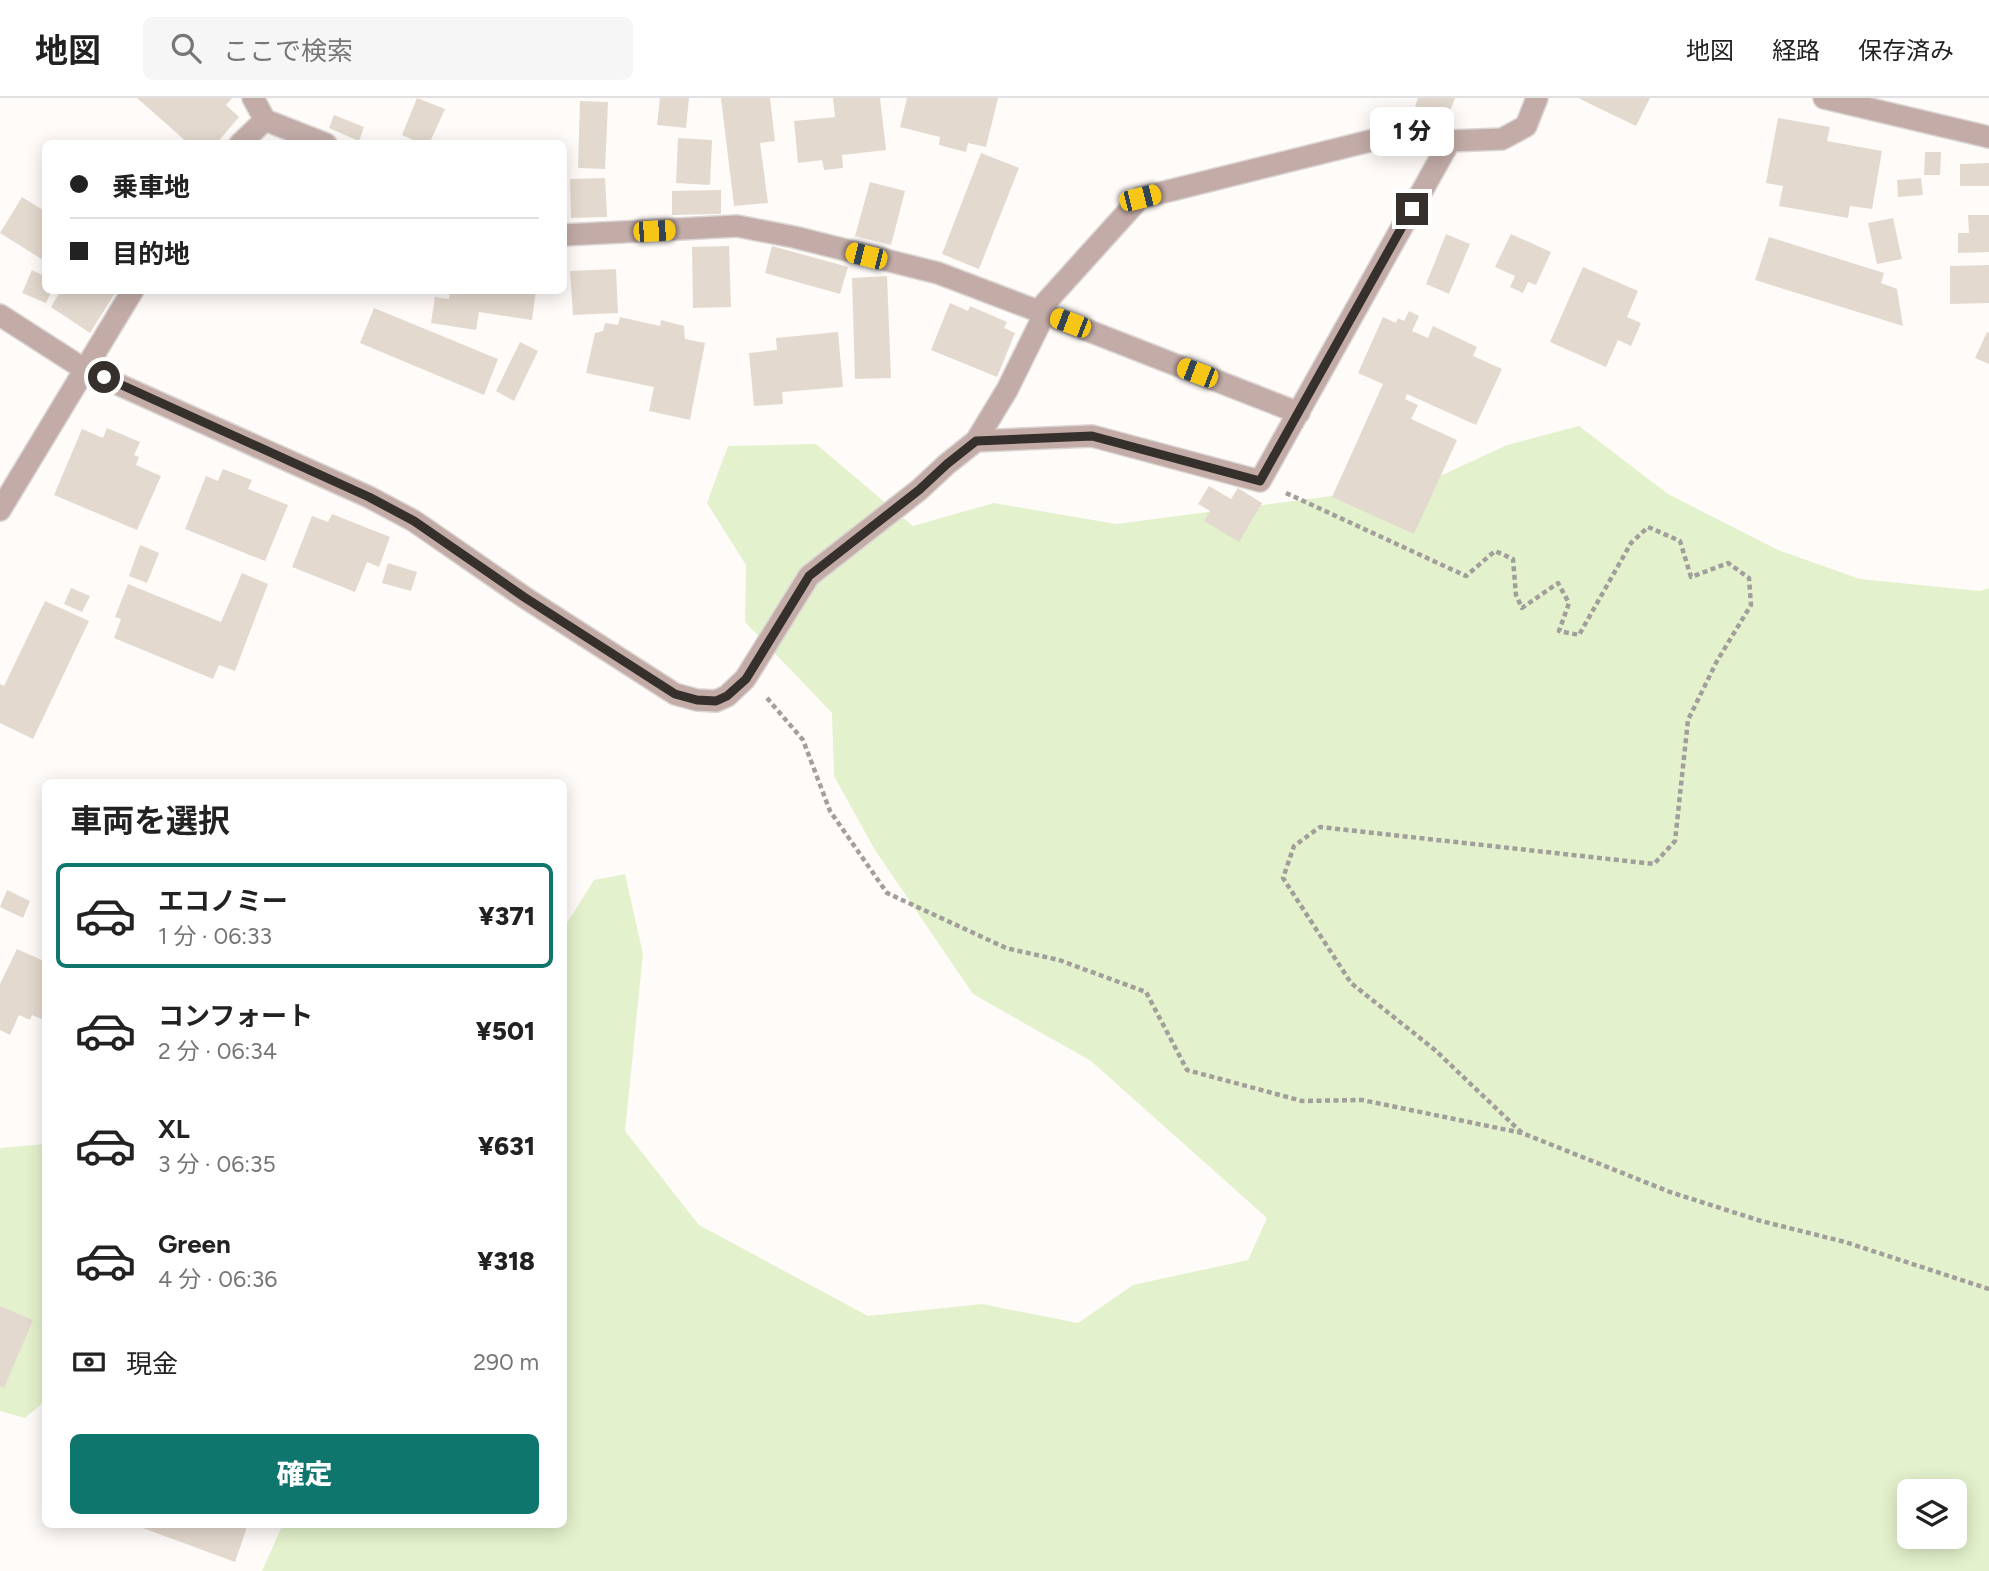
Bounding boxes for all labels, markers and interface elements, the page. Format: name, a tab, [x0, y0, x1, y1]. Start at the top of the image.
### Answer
search box	[143, 17, 633, 80]
icon: search	[167, 29, 205, 67]
text: 地図	[35, 31, 101, 70]
text: ここで検索	[223, 35, 353, 67]
text: 地図	[1686, 36, 1734, 65]
text: 経路	[1772, 36, 1820, 65]
text: 保存済み	[1858, 36, 1954, 65]
callout: 1 分	[1370, 108, 1454, 156]
text: 1 分	[1393, 117, 1431, 145]
text: 乗車地	[112, 171, 190, 203]
car	[1118, 183, 1163, 213]
route end	[1396, 193, 1428, 225]
car	[633, 219, 676, 243]
text: 目的地	[112, 238, 190, 270]
car	[844, 241, 889, 271]
car	[1047, 306, 1094, 340]
car	[1174, 356, 1221, 390]
route start	[88, 361, 120, 393]
text: 車両を選択	[70, 802, 230, 840]
icon: car	[74, 884, 137, 947]
text: エコノミー	[158, 885, 288, 917]
text: ¥371	[479, 900, 535, 932]
text: 1 分 · 06:33	[158, 922, 272, 950]
icon: car	[74, 999, 137, 1062]
text: コンフォート	[158, 1000, 313, 1032]
text: ¥501	[476, 1015, 535, 1047]
text: 2 分 · 06:34	[158, 1037, 277, 1065]
text: XL	[158, 1113, 190, 1145]
icon: car	[74, 1114, 137, 1177]
text: ¥631	[478, 1130, 535, 1162]
text: 3 分 · 06:35	[158, 1150, 276, 1178]
text: Green	[158, 1228, 231, 1260]
icon: car	[74, 1229, 137, 1292]
text: ¥318	[477, 1245, 535, 1277]
text: 4 分 · 06:36	[158, 1265, 277, 1293]
icon: cash	[70, 1343, 108, 1381]
text: 現金	[126, 1348, 178, 1380]
text: 290 m	[473, 1348, 539, 1376]
button: 確定	[70, 1434, 539, 1514]
map controls	[1897, 1479, 1967, 1549]
button: layers	[1897, 1479, 1967, 1549]

